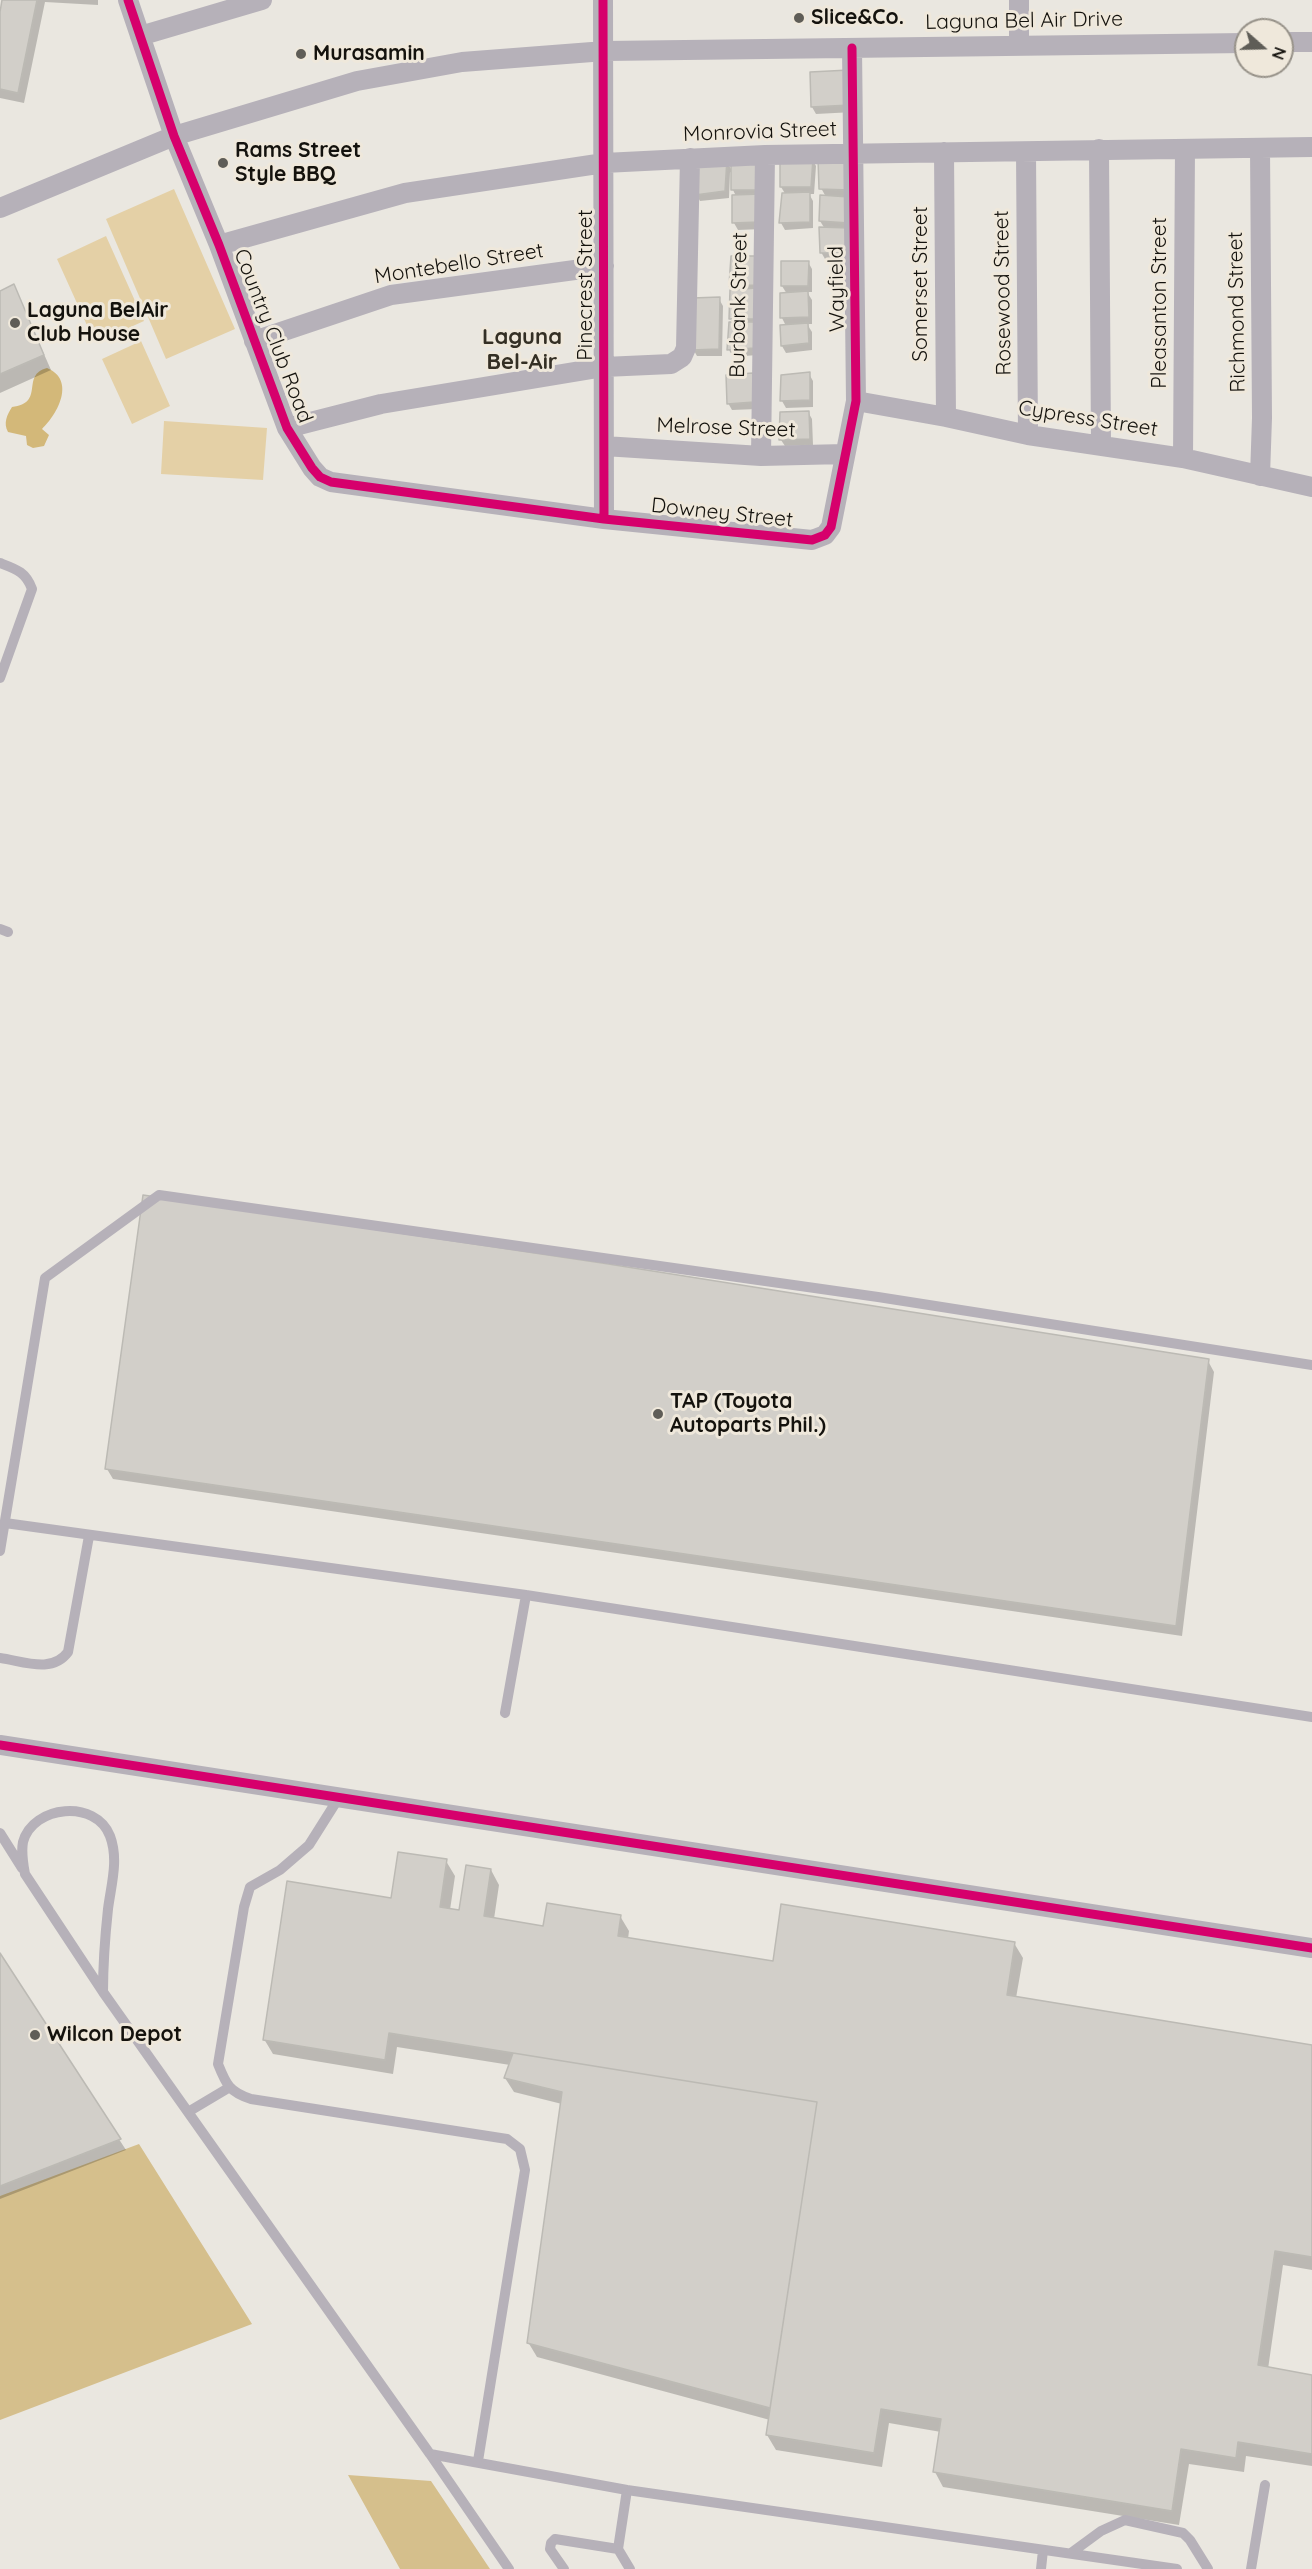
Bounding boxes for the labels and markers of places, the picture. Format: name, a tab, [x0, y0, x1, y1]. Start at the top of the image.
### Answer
place label: Slice&Co.	[811, 5, 904, 31]
marker: Slice&Co.	[792, 11, 806, 25]
place label: Murasamin	[313, 41, 425, 67]
marker: Murasamin	[294, 47, 308, 61]
place label: Rams Street Style BBQ	[235, 138, 361, 188]
marker: Rams Street Style BBQ	[216, 156, 230, 170]
place label: Laguna BelAir Club House	[27, 298, 168, 348]
marker: Laguna BelAir Club House	[8, 316, 22, 330]
place label: TAP (Toyota Autoparts Phil.)	[670, 1389, 826, 1439]
marker: TAP (Toyota Autoparts Phil.)	[651, 1407, 665, 1421]
place label: Wilcon Depot	[47, 2022, 182, 2048]
marker: Wilcon Depot	[28, 2028, 42, 2042]

